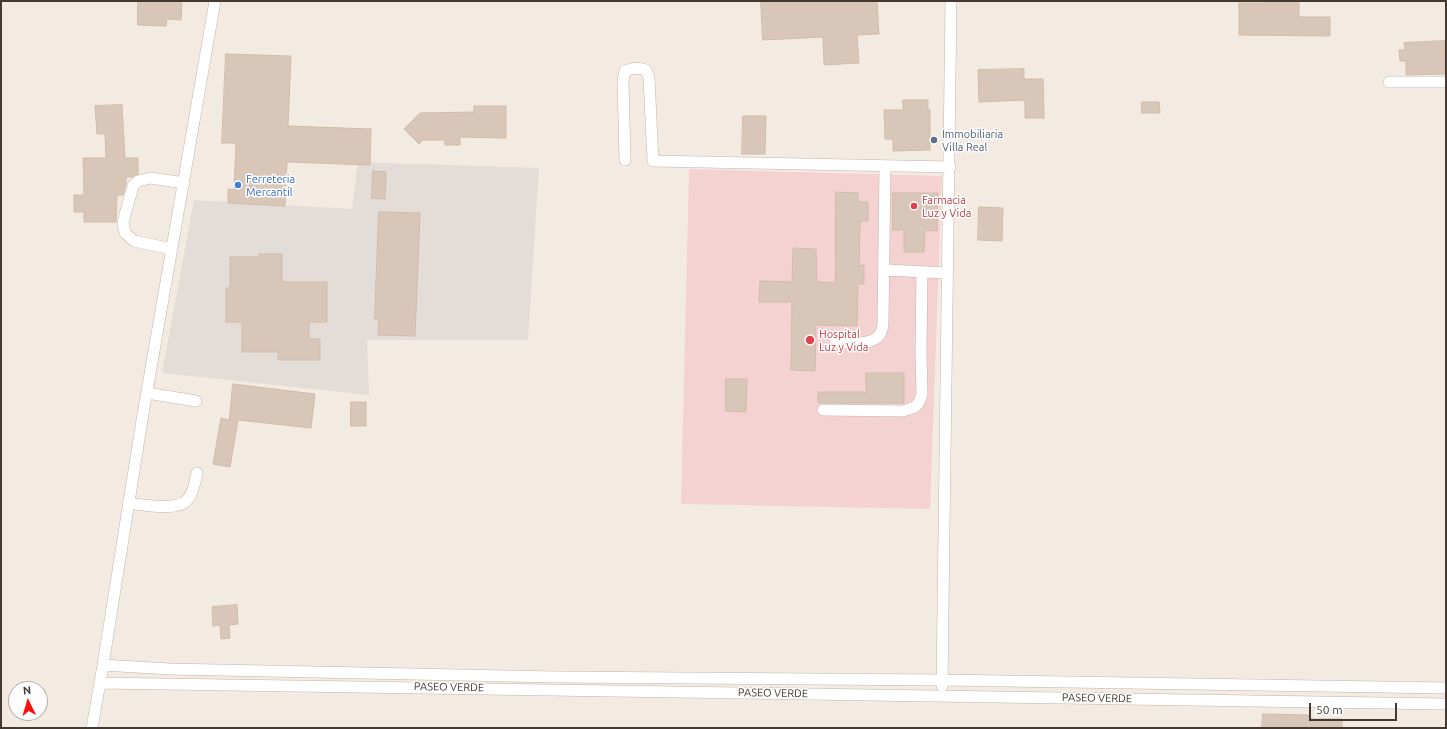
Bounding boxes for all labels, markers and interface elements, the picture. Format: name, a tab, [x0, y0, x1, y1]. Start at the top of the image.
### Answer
place label: Immobiliaria Villa Real	[942, 127, 1003, 153]
marker: Immobiliaria Villa Real	[929, 135, 939, 145]
place label: Ferreteria Mercantil	[246, 172, 295, 198]
marker: Ferreteria Mercantil	[233, 180, 243, 190]
place label: Farmacia Luz y Vida	[922, 193, 971, 219]
marker: Farmacia Luz y Vida	[909, 201, 919, 211]
place label: Hospital Luz y Vida	[819, 327, 868, 353]
marker: Hospital Luz y Vida	[804, 334, 816, 346]
street label: PASEO VERDE	[414, 680, 484, 694]
north arrow	[8, 681, 48, 721]
text: N	[22, 684, 32, 696]
street label: PASEO VERDE	[738, 686, 808, 700]
street label: PASEO VERDE	[1062, 691, 1132, 705]
scale bar	[1311, 695, 1399, 721]
text: 50 m	[1316, 703, 1343, 716]

